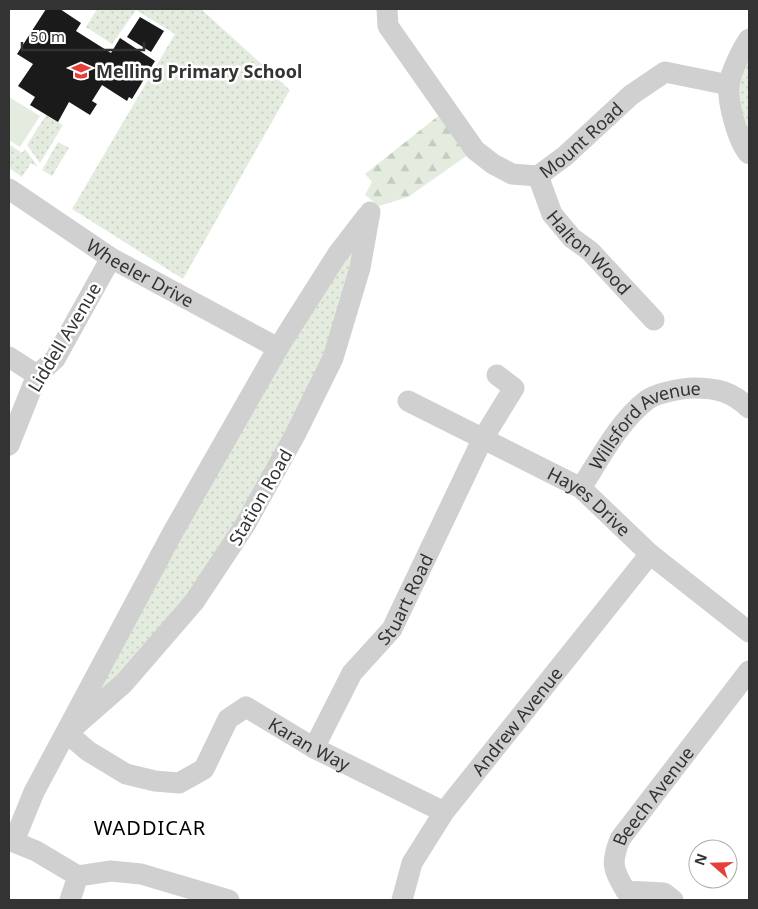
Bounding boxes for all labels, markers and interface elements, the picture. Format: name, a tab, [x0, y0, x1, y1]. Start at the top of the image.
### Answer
scale bar	[22, 20, 145, 52]
text: 50 m	[30, 26, 65, 46]
place label: Melling Primary School	[96, 59, 302, 83]
school or university icon: Melling Primary School	[70, 60, 92, 82]
street label: Mount Road	[534, 97, 628, 183]
street label: Halton Wood	[542, 205, 636, 300]
street label: Wheeler Drive	[82, 233, 198, 313]
street label: Liddell Avenue	[22, 278, 106, 396]
street label: Willsford Avenue	[583, 376, 701, 474]
street label: Station Road	[223, 444, 297, 550]
street label: Hayes Drive	[543, 461, 636, 541]
street label: Stuart Road	[371, 550, 438, 650]
street label: Andrew Avenue	[466, 662, 567, 780]
street label: Karan Way	[264, 711, 355, 776]
street label: Beech Avenue	[607, 741, 699, 849]
district label: WADDICAR	[94, 814, 206, 841]
north arrow	[688, 839, 738, 889]
text: N	[689, 851, 711, 868]

